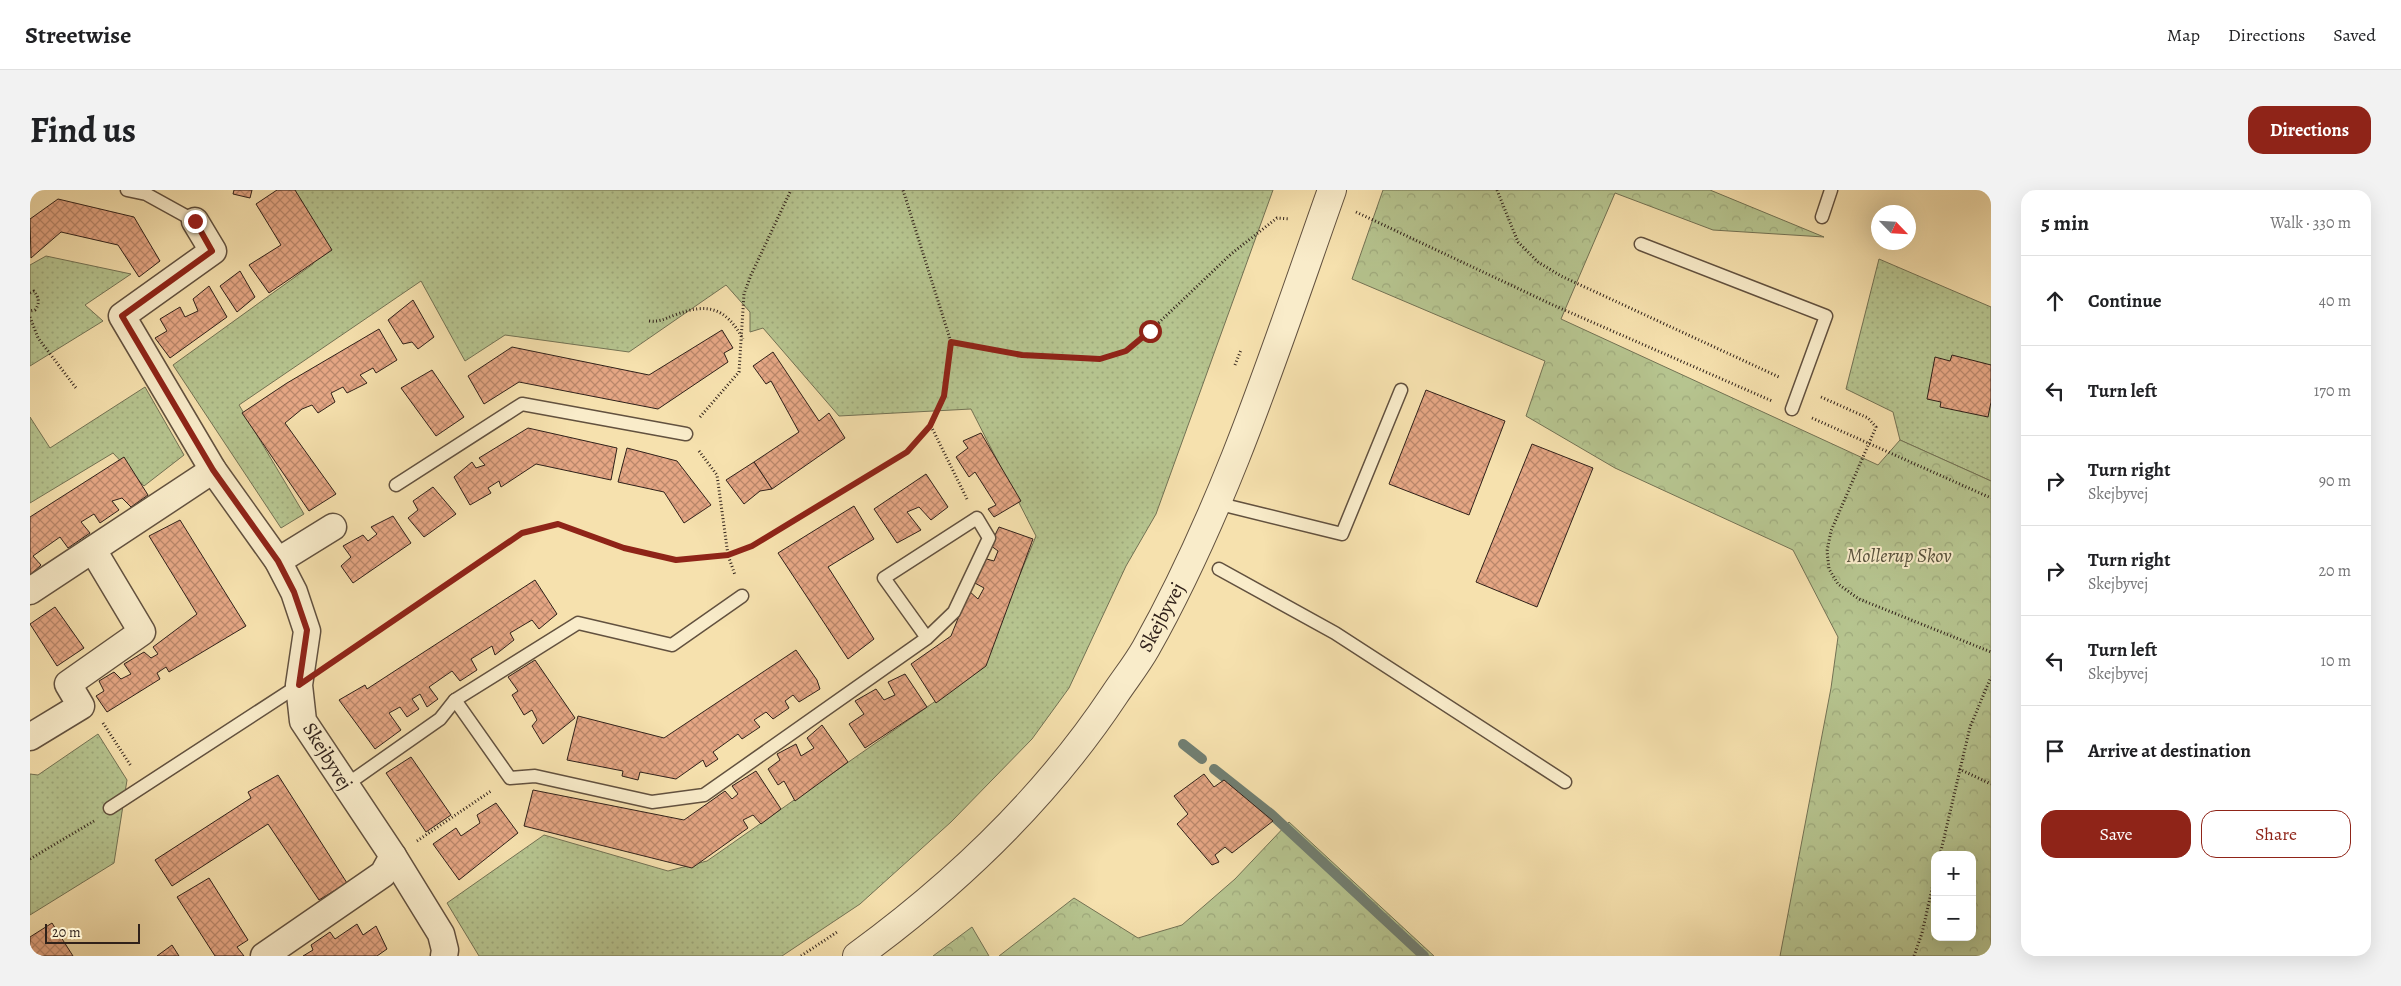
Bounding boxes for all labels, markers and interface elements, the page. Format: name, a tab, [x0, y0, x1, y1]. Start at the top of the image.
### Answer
text: Streetwise	[25, 19, 131, 51]
text: Map	[2167, 23, 2200, 47]
text: Directions	[2228, 23, 2305, 47]
text: Saved	[2333, 23, 2376, 47]
text: Find us	[30, 106, 136, 154]
button: Directions	[2248, 106, 2371, 154]
north arrow	[1871, 205, 1916, 250]
text: 5 min	[2041, 209, 2089, 237]
route end	[184, 210, 207, 233]
text: Walk · 330 m	[2270, 212, 2351, 234]
icon: ahead	[2041, 287, 2069, 315]
text: Continue	[2088, 288, 2162, 314]
text: 40 m	[2319, 290, 2351, 312]
route start	[1139, 320, 1162, 343]
icon: left	[2041, 377, 2069, 405]
text: Turn left	[2088, 378, 2157, 404]
text: 170 m	[2314, 380, 2351, 402]
text: Turn right	[2088, 457, 2170, 483]
icon: right	[2041, 467, 2069, 495]
text: 90 m	[2319, 470, 2351, 492]
text: Skejbyvej	[2088, 483, 2148, 505]
park label: Mollerup Skov	[1846, 542, 1952, 569]
text: Turn right	[2088, 547, 2170, 573]
icon: right	[2041, 557, 2069, 585]
text: 20 m	[2318, 560, 2351, 582]
text: Skejbyvej	[2088, 573, 2148, 595]
street label: Skejbyvej	[1132, 578, 1191, 657]
text: Turn left	[2088, 637, 2157, 663]
icon: left	[2041, 647, 2069, 675]
text: 10 m	[2321, 650, 2351, 672]
text: Skejbyvej	[2088, 663, 2148, 685]
street label: Skejbyvej	[296, 717, 359, 795]
icon: arrive	[2041, 737, 2069, 765]
text: Arrive at destination	[2088, 738, 2251, 764]
button: Save	[2041, 810, 2191, 858]
button: Share	[2201, 810, 2351, 858]
map controls	[1931, 851, 1976, 941]
button: +	[1931, 851, 1976, 896]
button: −	[1931, 896, 1976, 941]
scale bar	[45, 921, 140, 944]
text: 20 m	[52, 923, 81, 942]

